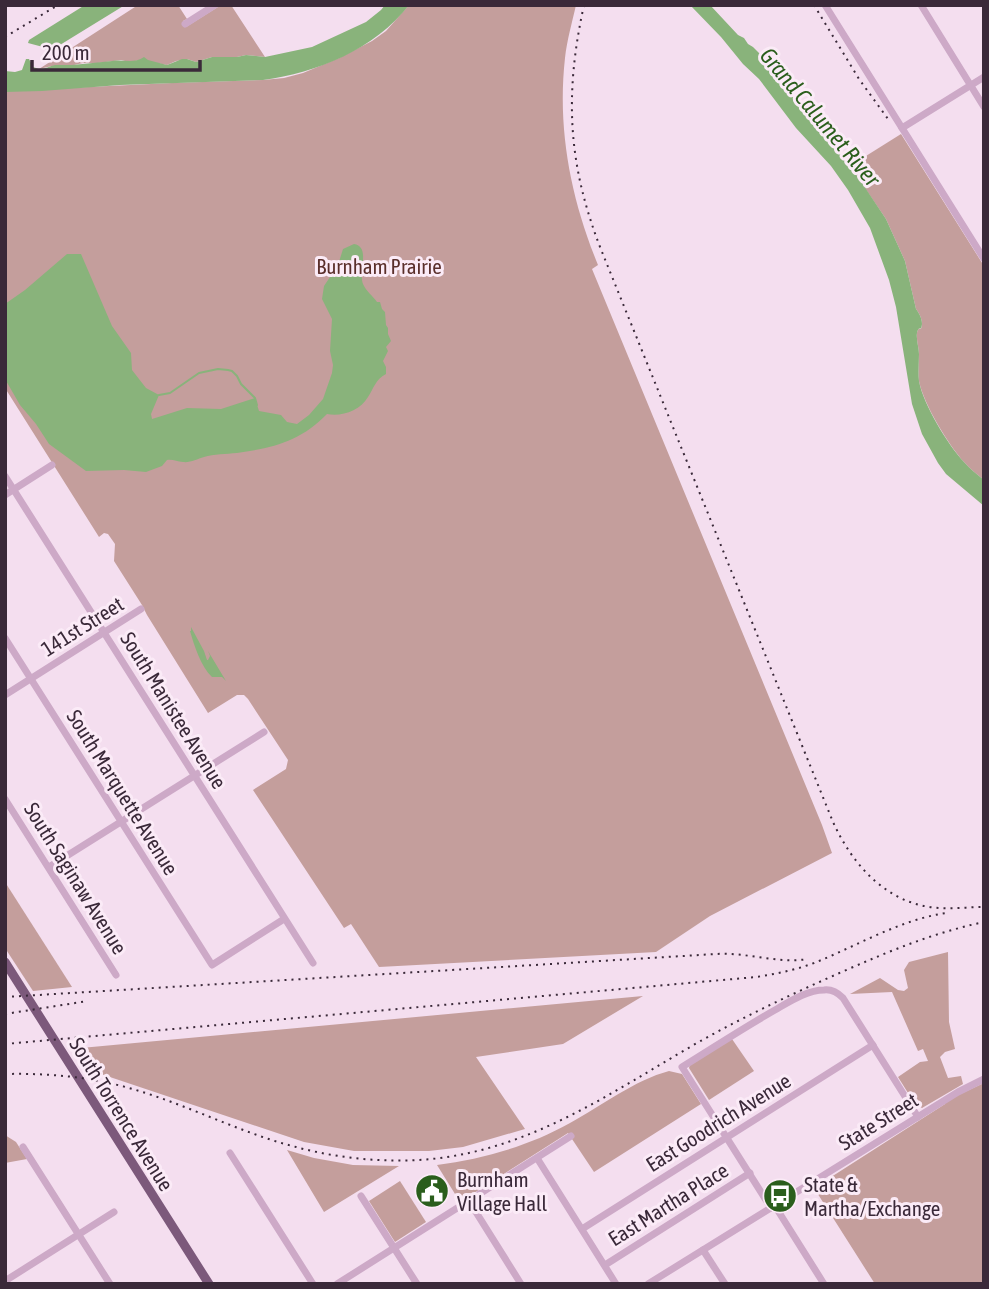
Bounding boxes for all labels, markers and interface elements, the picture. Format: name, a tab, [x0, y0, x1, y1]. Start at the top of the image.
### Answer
scale bar	[32, 28, 200, 72]
text: 200 m	[42, 40, 90, 64]
water label: Grand Calumet River	[755, 43, 886, 192]
park label: Burnham Prairie	[316, 254, 442, 278]
street label: 141st Street	[37, 591, 127, 661]
street label: South Manistee Avenue	[116, 627, 232, 793]
street label: South Marquette Avenue	[62, 705, 184, 879]
street label: South Saginaw Avenue	[20, 798, 132, 958]
street label: South Torrence Avenue	[65, 1033, 179, 1195]
street label: East Goodrich Avenue	[641, 1068, 795, 1176]
street label: State Street	[834, 1087, 922, 1155]
street label: East Martha Place	[604, 1158, 732, 1250]
place label: Burnham Village Hall	[457, 1167, 548, 1215]
public building icon: Burnham Village Hall	[413, 1172, 451, 1210]
place label: State & Martha/Exchange	[804, 1172, 940, 1220]
bus stop icon: State & Martha/Exchange	[761, 1177, 799, 1215]

